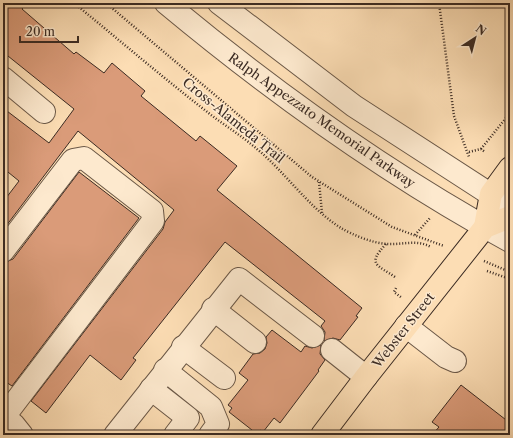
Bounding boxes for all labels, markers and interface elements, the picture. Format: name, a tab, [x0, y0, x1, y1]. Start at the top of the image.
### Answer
scale bar	[20, 18, 78, 44]
north arrow	[455, 18, 495, 58]
text: N	[473, 21, 489, 39]
text: 20 m	[26, 24, 55, 39]
street label: Ralph Appezzato Memorial Parkway	[225, 49, 419, 191]
street label: Cross-Alameda Trail	[180, 74, 288, 166]
street label: Webster Street	[368, 289, 438, 372]

